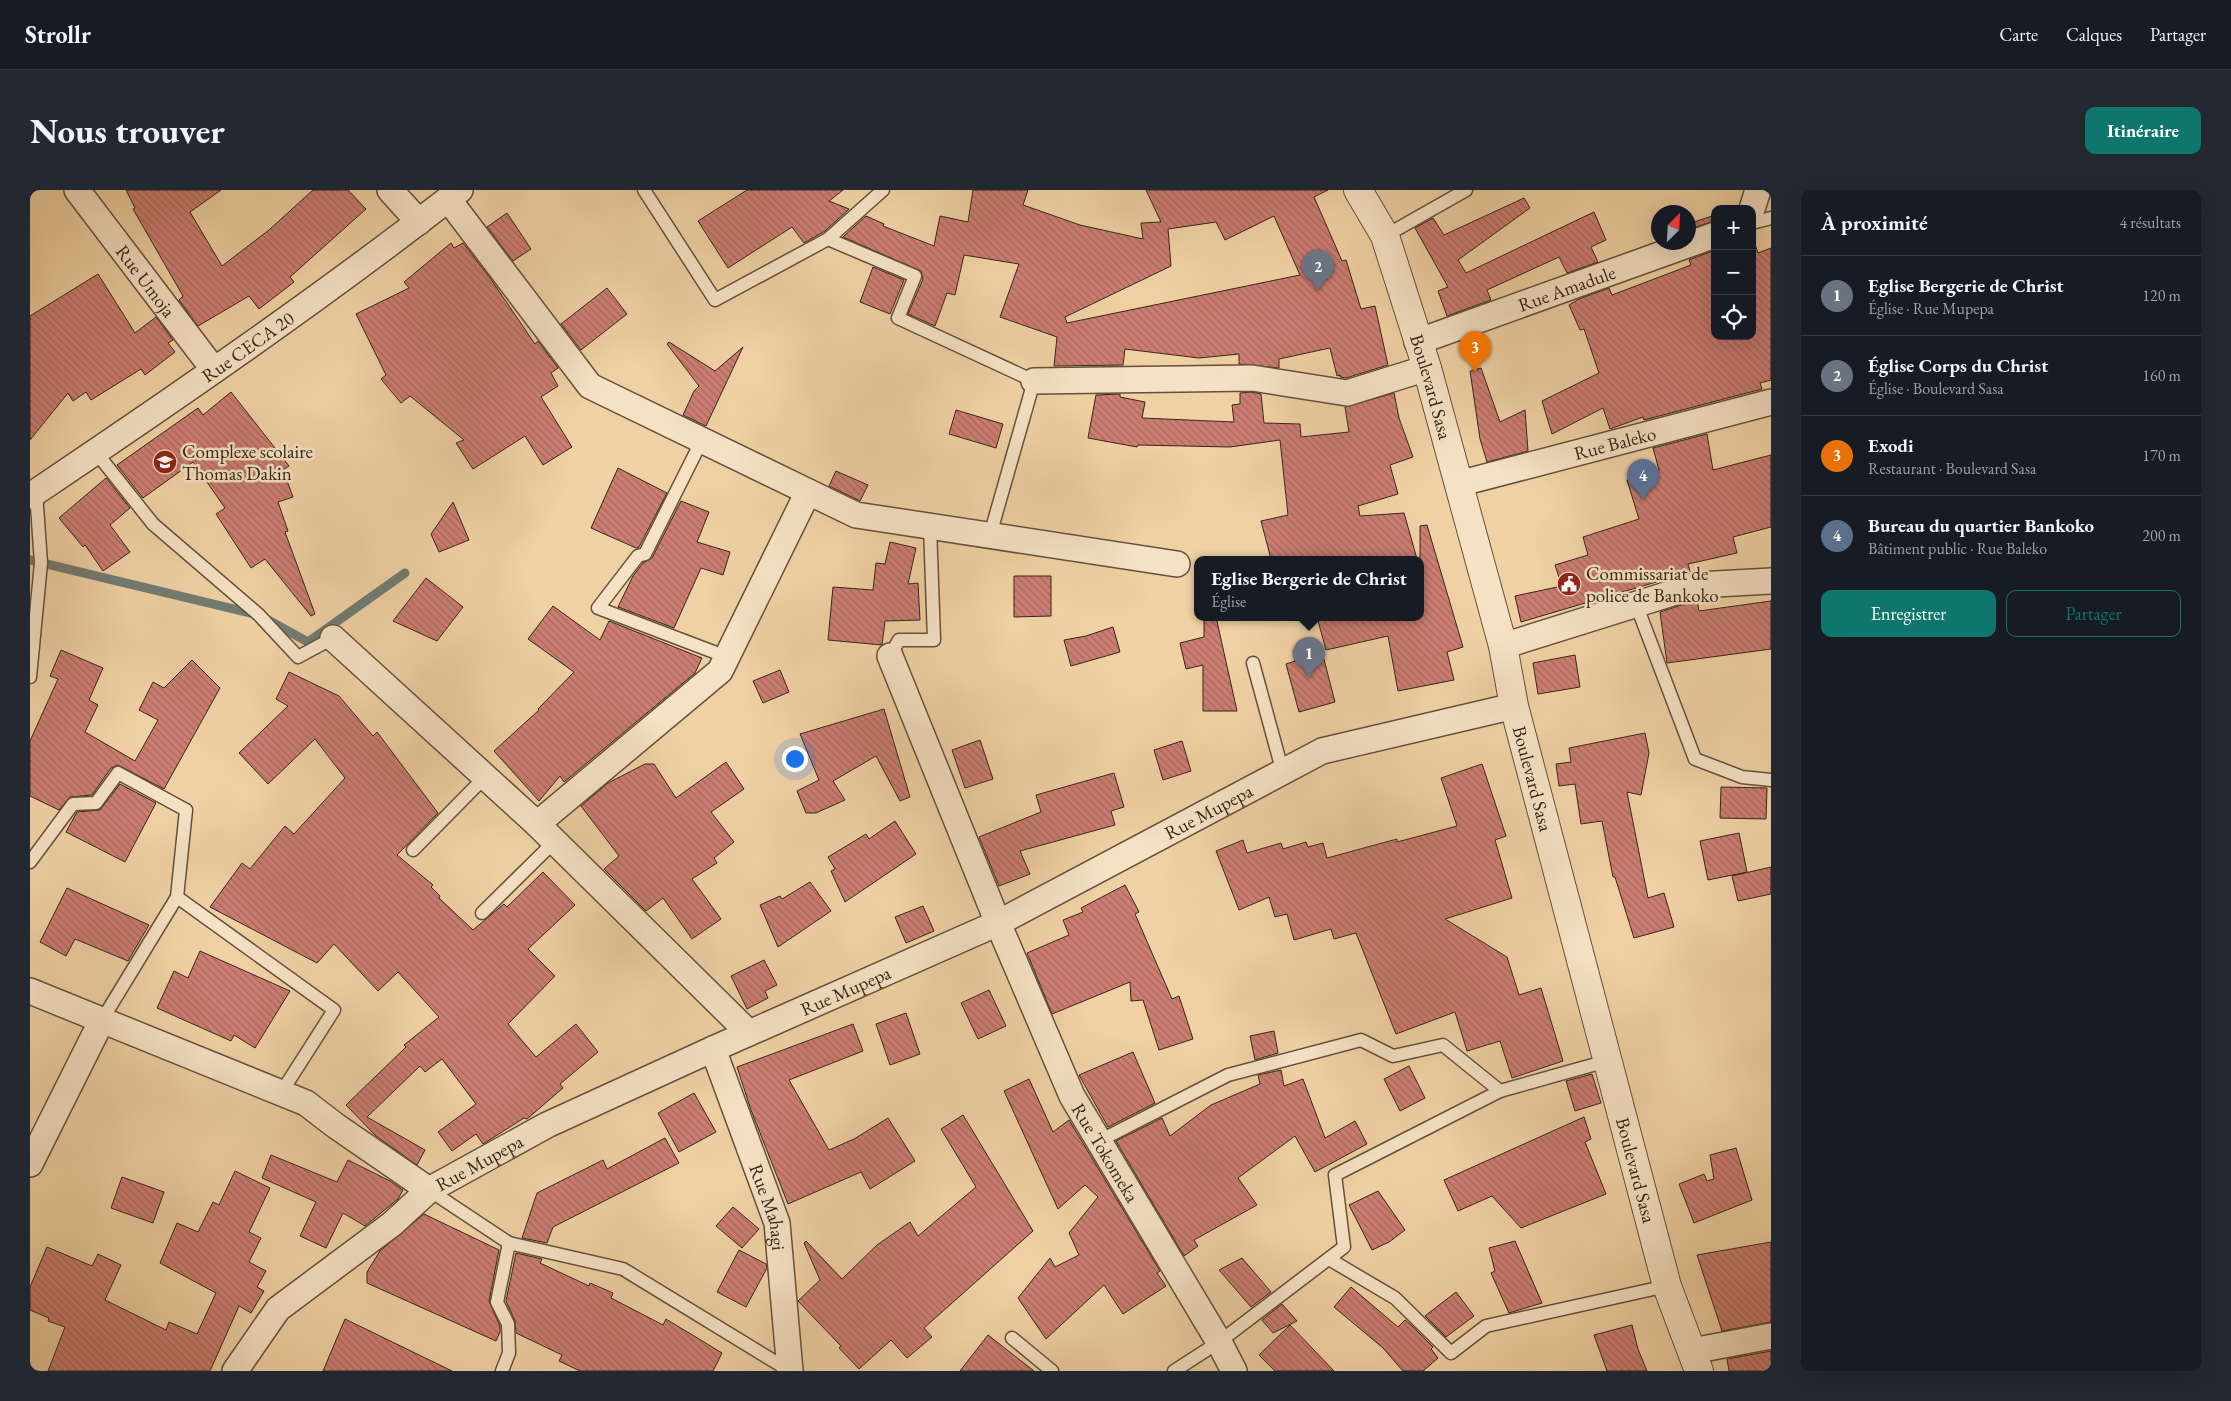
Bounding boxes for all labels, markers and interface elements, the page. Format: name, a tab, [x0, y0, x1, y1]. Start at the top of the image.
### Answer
text: Strollr	[25, 19, 91, 50]
text: Carte	[1999, 23, 2038, 46]
text: Calques	[2066, 23, 2122, 46]
text: Partager	[2150, 23, 2206, 46]
button: Itinéraire	[2085, 107, 2201, 154]
text: Nous trouver	[30, 108, 225, 153]
north arrow	[1651, 205, 1696, 250]
map controls	[1711, 205, 1756, 340]
button: +	[1711, 205, 1756, 250]
text: À proximité	[1821, 209, 1928, 236]
text: 4 résultats	[2119, 212, 2181, 233]
street label: Rue Umoja	[110, 239, 182, 322]
pin: 2	[1302, 250, 1334, 291]
button: −	[1711, 250, 1756, 295]
street label: Rue Amadule	[1514, 259, 1619, 317]
text: Eglise Bergerie de Christ	[1868, 273, 2064, 298]
text: 1	[1833, 285, 1841, 306]
text: 120 m	[2142, 285, 2181, 306]
button: locate	[1711, 295, 1756, 340]
text: Église · Rue Mupepa	[1868, 298, 1994, 319]
street label: Rue CECA 20	[196, 305, 299, 388]
street label: Boulevard Sasa	[1404, 331, 1458, 442]
pin: 3	[1459, 331, 1491, 372]
text: Église Corps du Christ	[1868, 353, 2048, 378]
text: 2	[1833, 365, 1841, 386]
text: 160 m	[2142, 365, 2181, 386]
text: Église · Boulevard Sasa	[1868, 378, 2004, 399]
street label: Rue Baleko	[1571, 420, 1658, 466]
text: Exodi	[1868, 433, 1914, 458]
place label: Complexe scolaire Thomas Dakin	[182, 439, 313, 486]
text: 3	[1833, 445, 1841, 466]
text: 170 m	[2142, 445, 2181, 466]
school or university icon: Complexe scolaire Thomas Dakin	[152, 449, 178, 475]
text: Restaurant · Boulevard Sasa	[1868, 458, 2036, 479]
pin: 4	[1627, 459, 1659, 500]
text: Bureau du quartier Bankoko	[1868, 513, 2094, 538]
text: 4	[1833, 525, 1841, 546]
text: 200 m	[2142, 525, 2181, 546]
text: Bâtiment public · Rue Baleko	[1868, 538, 2047, 559]
popup	[1194, 556, 1424, 621]
place label: Commissariat de police de Bankoko	[1586, 561, 1719, 608]
text: Eglise Bergerie de Christ	[1211, 566, 1407, 591]
public building icon: Commissariat de police de Bankoko	[1556, 571, 1582, 597]
button: Enregistrer	[1821, 590, 1996, 637]
button: Partager	[2006, 590, 2181, 637]
text: Église	[1211, 591, 1246, 612]
pin: 1	[1293, 637, 1325, 678]
street label: Boulevard Sasa	[1507, 723, 1559, 834]
your location	[782, 746, 808, 772]
street label: Rue Mupepa	[1160, 777, 1257, 845]
street label: Rue Mupepa	[796, 959, 895, 1021]
street label: Rue Tokomeka	[1066, 1098, 1145, 1207]
street label: Boulevard Sasa	[1611, 1115, 1662, 1226]
street label: Rue Mupepa	[431, 1128, 528, 1197]
street label: Rue Mahagi	[744, 1160, 792, 1252]

